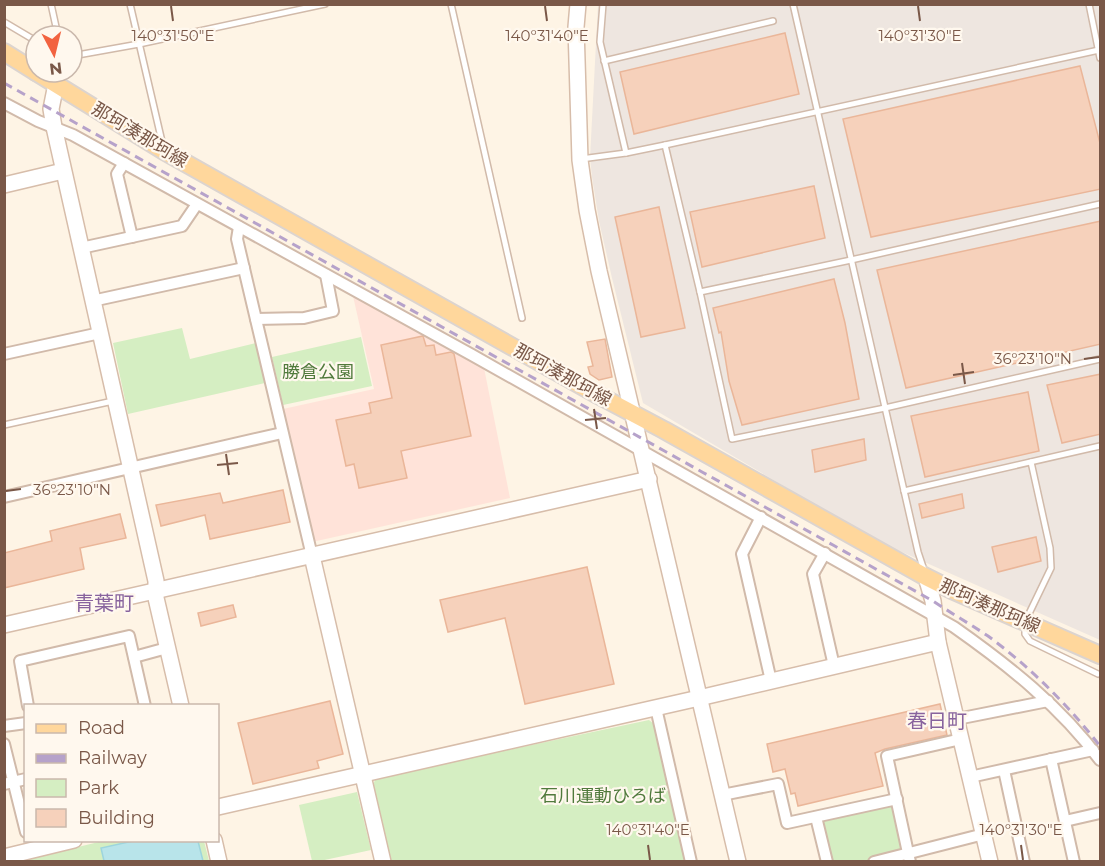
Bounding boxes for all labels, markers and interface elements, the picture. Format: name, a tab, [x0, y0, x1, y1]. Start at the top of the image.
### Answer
north arrow	[24, 24, 84, 84]
text: 140°31'50"E	[131, 26, 215, 45]
text: 140°31'40"E	[505, 26, 589, 45]
text: 140°31'30"E	[878, 26, 962, 45]
text: N	[48, 58, 63, 79]
street label: 那珂湊那珂線	[88, 98, 192, 172]
street label: 那珂湊那珂線	[510, 339, 616, 411]
text: 36°23'10"N	[994, 349, 1072, 368]
park label: 勝倉公園	[282, 361, 354, 383]
text: 36°23'10"N	[33, 480, 111, 499]
street label: 那珂湊那珂線	[936, 574, 1044, 638]
district label: 青葉町	[74, 591, 134, 615]
legend	[24, 704, 219, 842]
district label: 春日町	[907, 709, 967, 733]
text: Road	[78, 717, 125, 739]
text: Railway	[78, 747, 147, 769]
text: Park	[78, 777, 119, 799]
park label: 石川運動ひろば	[540, 785, 666, 807]
text: Building	[78, 807, 155, 829]
text: 140°31'40"E	[606, 820, 690, 839]
text: 140°31'30"E	[979, 820, 1063, 839]

